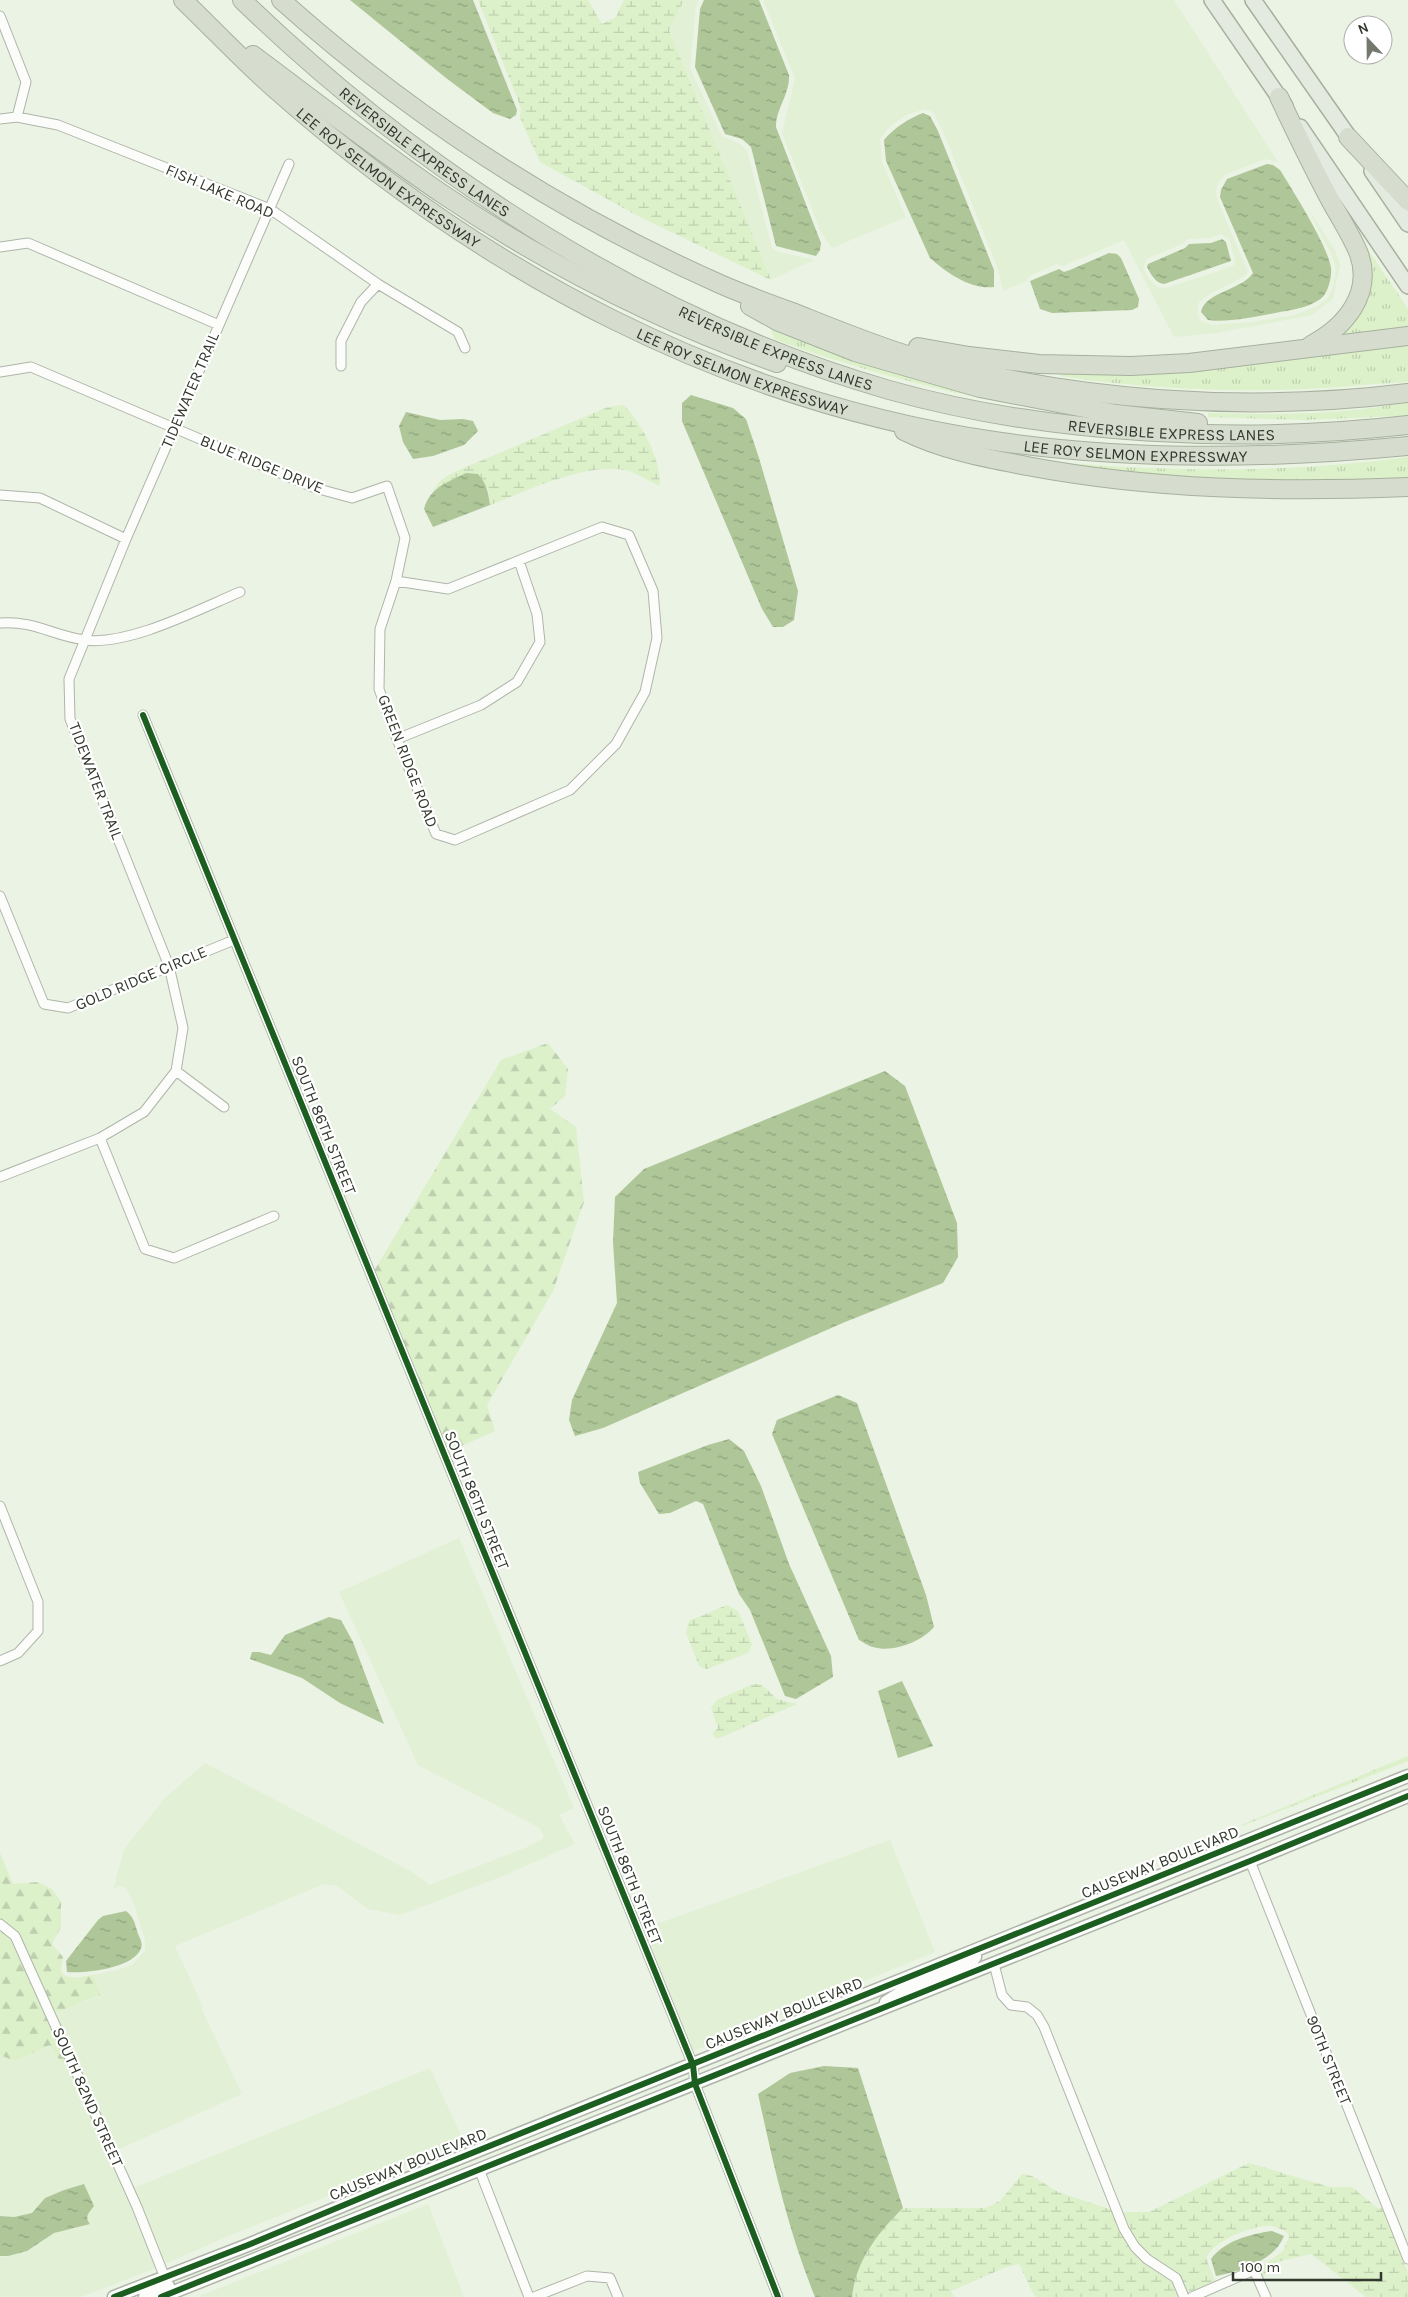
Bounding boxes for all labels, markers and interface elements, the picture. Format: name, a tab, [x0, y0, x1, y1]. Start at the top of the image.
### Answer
north arrow	[1343, 15, 1393, 65]
text: N	[1355, 19, 1371, 38]
street label: REVERSIBLE EXPRESS LANES	[336, 82, 514, 221]
street label: LEE ROY SELMON EXPRESSWAY	[293, 103, 484, 252]
street label: FISH LAKE ROAD	[163, 160, 277, 222]
street label: REVERSIBLE EXPRESS LANES	[676, 301, 875, 394]
street label: LEE ROY SELMON EXPRESSWAY	[634, 323, 850, 419]
street label: TIDEWATER TRAIL	[157, 329, 223, 451]
street label: REVERSIBLE EXPRESS LANES	[1067, 415, 1275, 444]
street label: BLUE RIDGE DRIVE	[198, 431, 326, 497]
street label: LEE ROY SELMON EXPRESSWAY	[1023, 436, 1248, 466]
street label: GREEN RIDGE ROAD	[374, 692, 442, 830]
street label: TIDEWATER TRAIL	[65, 720, 127, 843]
street label: GOLD RIDGE CIRCLE	[72, 942, 210, 1014]
street label: SOUTH 86TH STREET	[287, 1053, 361, 1197]
street label: SOUTH 86TH STREET	[440, 1428, 514, 1572]
street label: SOUTH 86TH STREET	[593, 1803, 667, 1947]
street label: CAUSEWAY BOULEVARD	[1078, 1822, 1242, 1902]
street label: CAUSEWAY BOULEVARD	[702, 1973, 866, 2053]
street label: 90TH STREET	[1302, 2013, 1356, 2107]
street label: SOUTH 82ND STREET	[49, 2024, 127, 2170]
street label: CAUSEWAY BOULEVARD	[326, 2124, 490, 2204]
scale bar	[1233, 2250, 1380, 2282]
text: 100 m	[1240, 2258, 1280, 2276]

